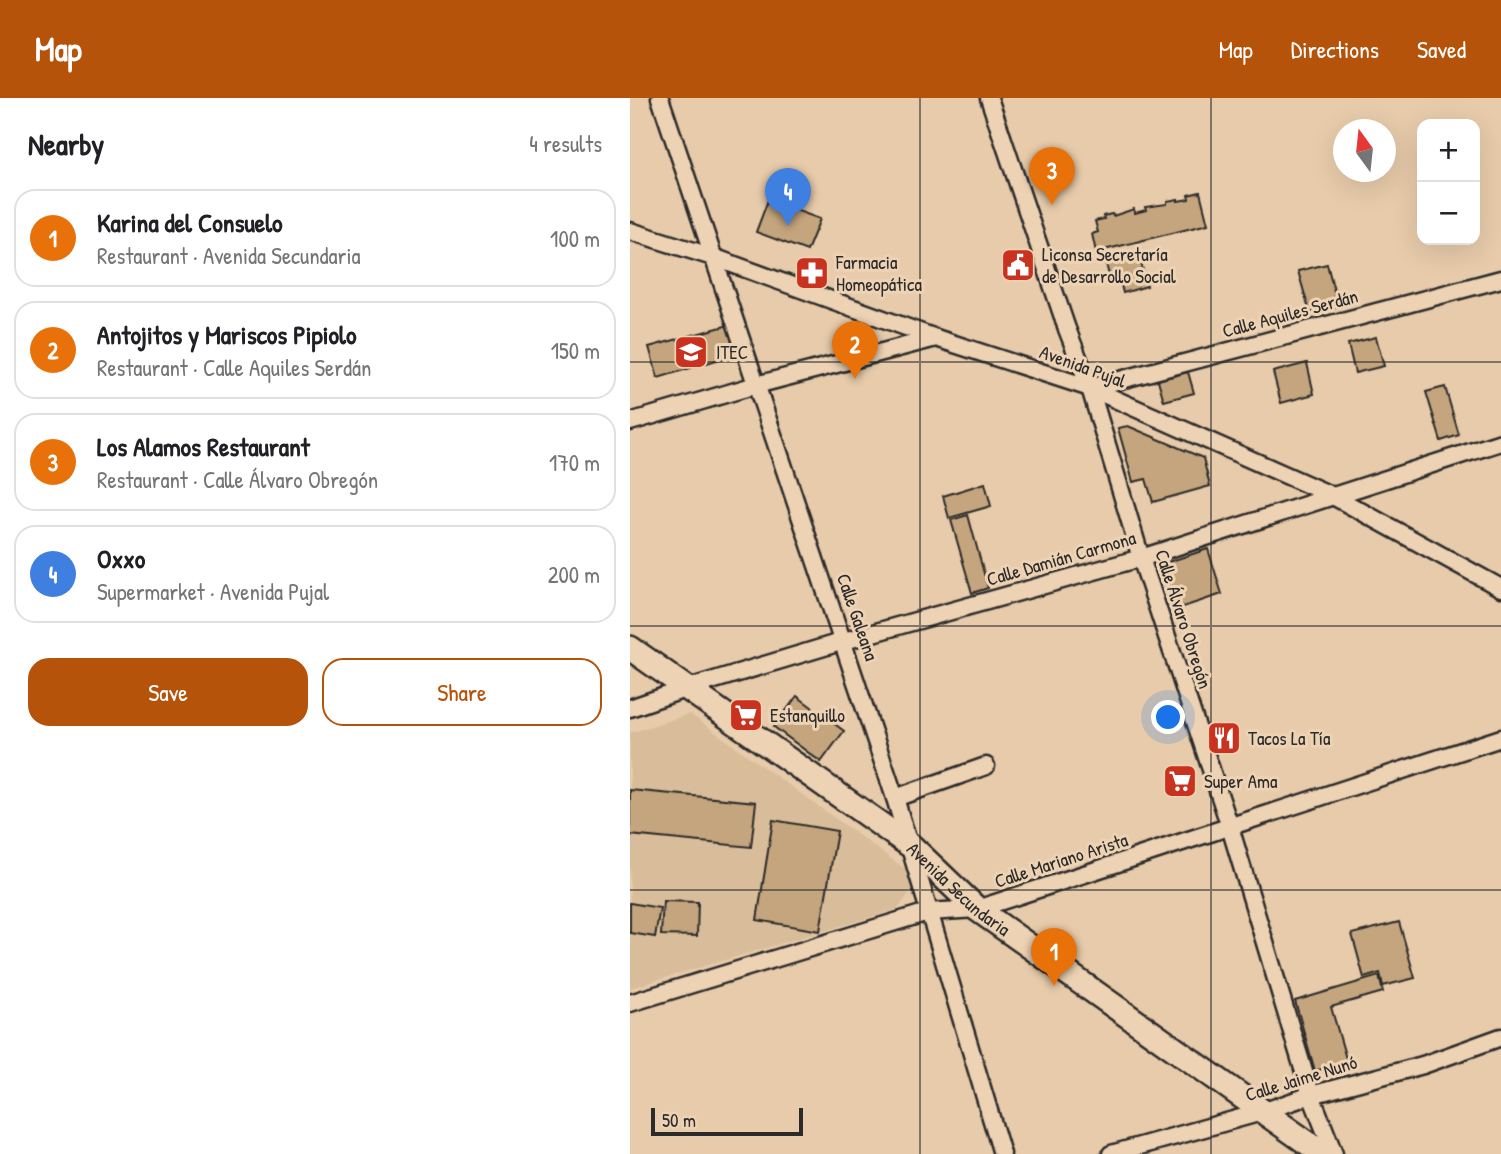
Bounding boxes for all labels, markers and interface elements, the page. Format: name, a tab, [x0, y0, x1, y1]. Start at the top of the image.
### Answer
text: Map	[35, 27, 82, 71]
text: Map	[1219, 33, 1253, 65]
text: Directions	[1291, 33, 1379, 65]
text: Saved	[1417, 33, 1466, 65]
north arrow	[1333, 119, 1396, 182]
map controls	[1417, 119, 1480, 245]
button: +	[1417, 119, 1480, 182]
text: Nearby	[28, 124, 104, 164]
text: 4 results	[529, 128, 602, 159]
pin: 3	[1029, 147, 1075, 205]
pin: 4	[765, 168, 811, 226]
button: −	[1417, 182, 1480, 245]
text: Karina del Consuelo	[97, 205, 283, 240]
text: 1	[49, 223, 57, 254]
text: 100 m	[550, 223, 600, 254]
text: Restaurant · Avenida Secundaria	[97, 240, 361, 271]
place label: Liconsa Secretaría de Desarrollo Social	[1042, 241, 1177, 289]
public building icon: Liconsa Secretaría de Desarrollo Social	[999, 246, 1037, 284]
place label: Farmacia Homeopática	[835, 249, 922, 297]
pharmacy icon: Farmacia Homeopática	[793, 254, 831, 292]
street label: Calle Aquiles Serdán	[1219, 282, 1361, 344]
text: Antojitos y Mariscos Pipiolo	[97, 317, 356, 352]
pin: 2	[832, 321, 878, 379]
school or university icon: ITEC	[672, 333, 710, 371]
text: 2	[48, 335, 58, 366]
text: 150 m	[551, 335, 600, 366]
street label: Avenida Pujal	[1036, 338, 1131, 394]
place label: ITEC	[716, 339, 748, 365]
text: Restaurant · Calle Aquiles Serdán	[97, 352, 372, 383]
text: Los Alamos Restaurant	[97, 429, 310, 464]
text: 3	[48, 447, 58, 478]
text: 170 m	[549, 447, 600, 478]
text: Restaurant · Calle Álvaro Obregón	[97, 464, 378, 495]
street label: Calle Damián Carmona	[983, 524, 1139, 592]
text: Oxxo	[97, 541, 145, 576]
street label: Calle Álvaro Obregón	[1149, 546, 1219, 692]
text: 4	[49, 559, 57, 590]
text: 200 m	[548, 559, 600, 590]
street label: Calle Galeana	[831, 570, 885, 665]
text: Supermarket · Avenida Pujal	[97, 576, 329, 607]
button: Save	[28, 658, 308, 726]
button: Share	[322, 658, 602, 726]
supermarket icon: Estanquillo	[727, 696, 765, 734]
your location	[1151, 700, 1185, 734]
place label: Estanquillo	[770, 702, 845, 728]
restaurant icon: Tacos La Tía	[1205, 719, 1243, 757]
place label: Tacos La Tía	[1248, 725, 1331, 751]
supermarket icon: Super Ama	[1161, 762, 1199, 800]
place label: Super Ama	[1204, 768, 1278, 794]
street label: Calle Mariano Arista	[991, 826, 1131, 894]
street label: Avenida Secundaria	[901, 836, 1016, 942]
pin: 1	[1031, 928, 1077, 986]
street label: Calle Jaime Nunó	[1242, 1049, 1360, 1107]
scale bar	[651, 1105, 803, 1137]
text: 50 m	[662, 1107, 696, 1133]

